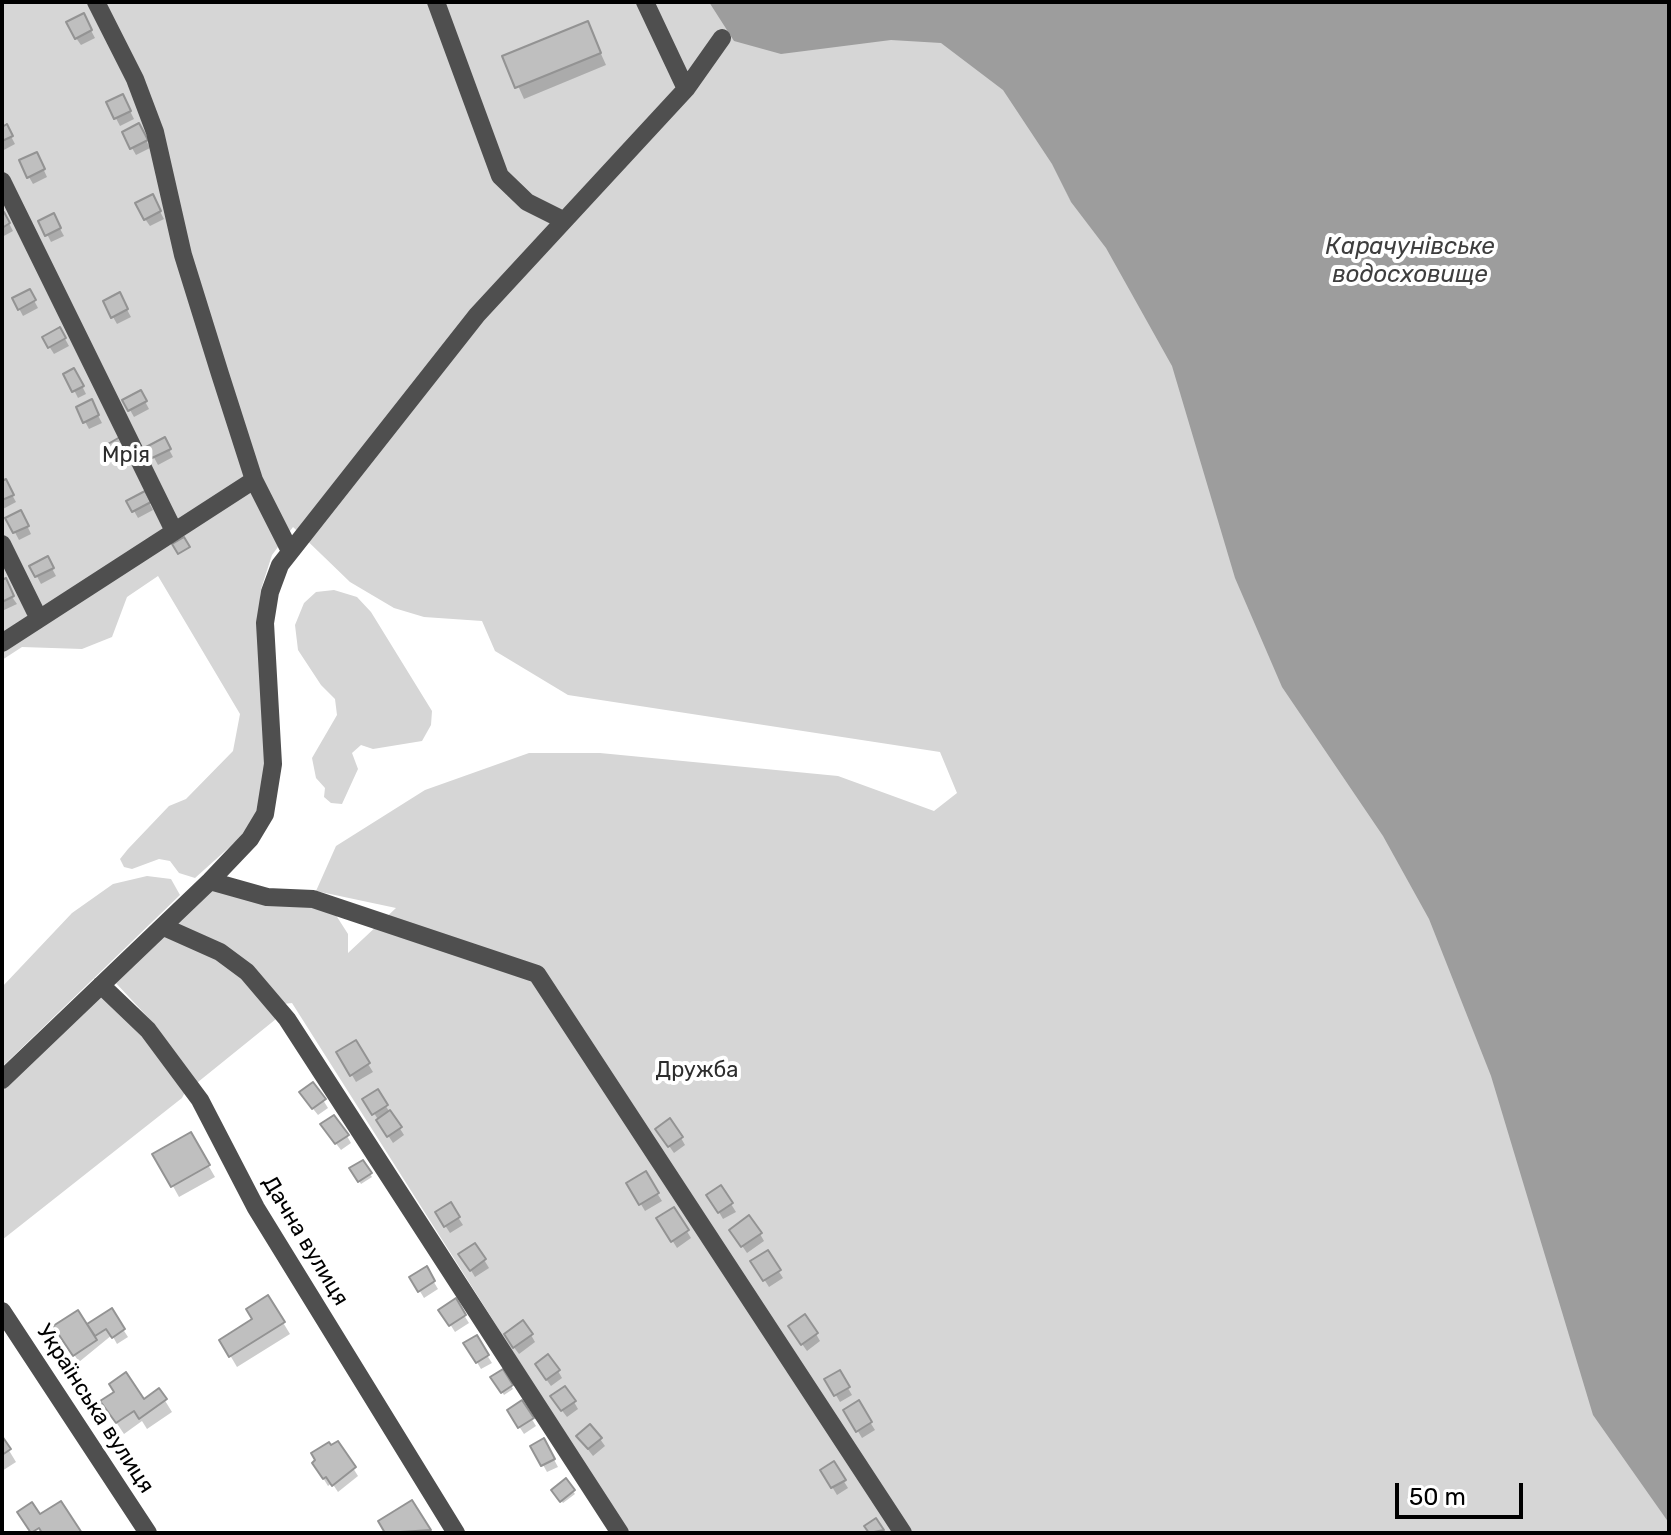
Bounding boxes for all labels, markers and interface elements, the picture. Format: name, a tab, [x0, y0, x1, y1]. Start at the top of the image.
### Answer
water label: Карачунівське водосховище	[1325, 233, 1495, 289]
park label: Мрія	[102, 443, 150, 469]
park label: Дружба	[656, 1058, 738, 1084]
street label: Дачна вулиця	[256, 1172, 354, 1310]
street label: Українська вулиця	[31, 1320, 159, 1498]
scale bar	[1399, 1467, 1527, 1517]
text: 50 m	[1409, 1483, 1466, 1511]

